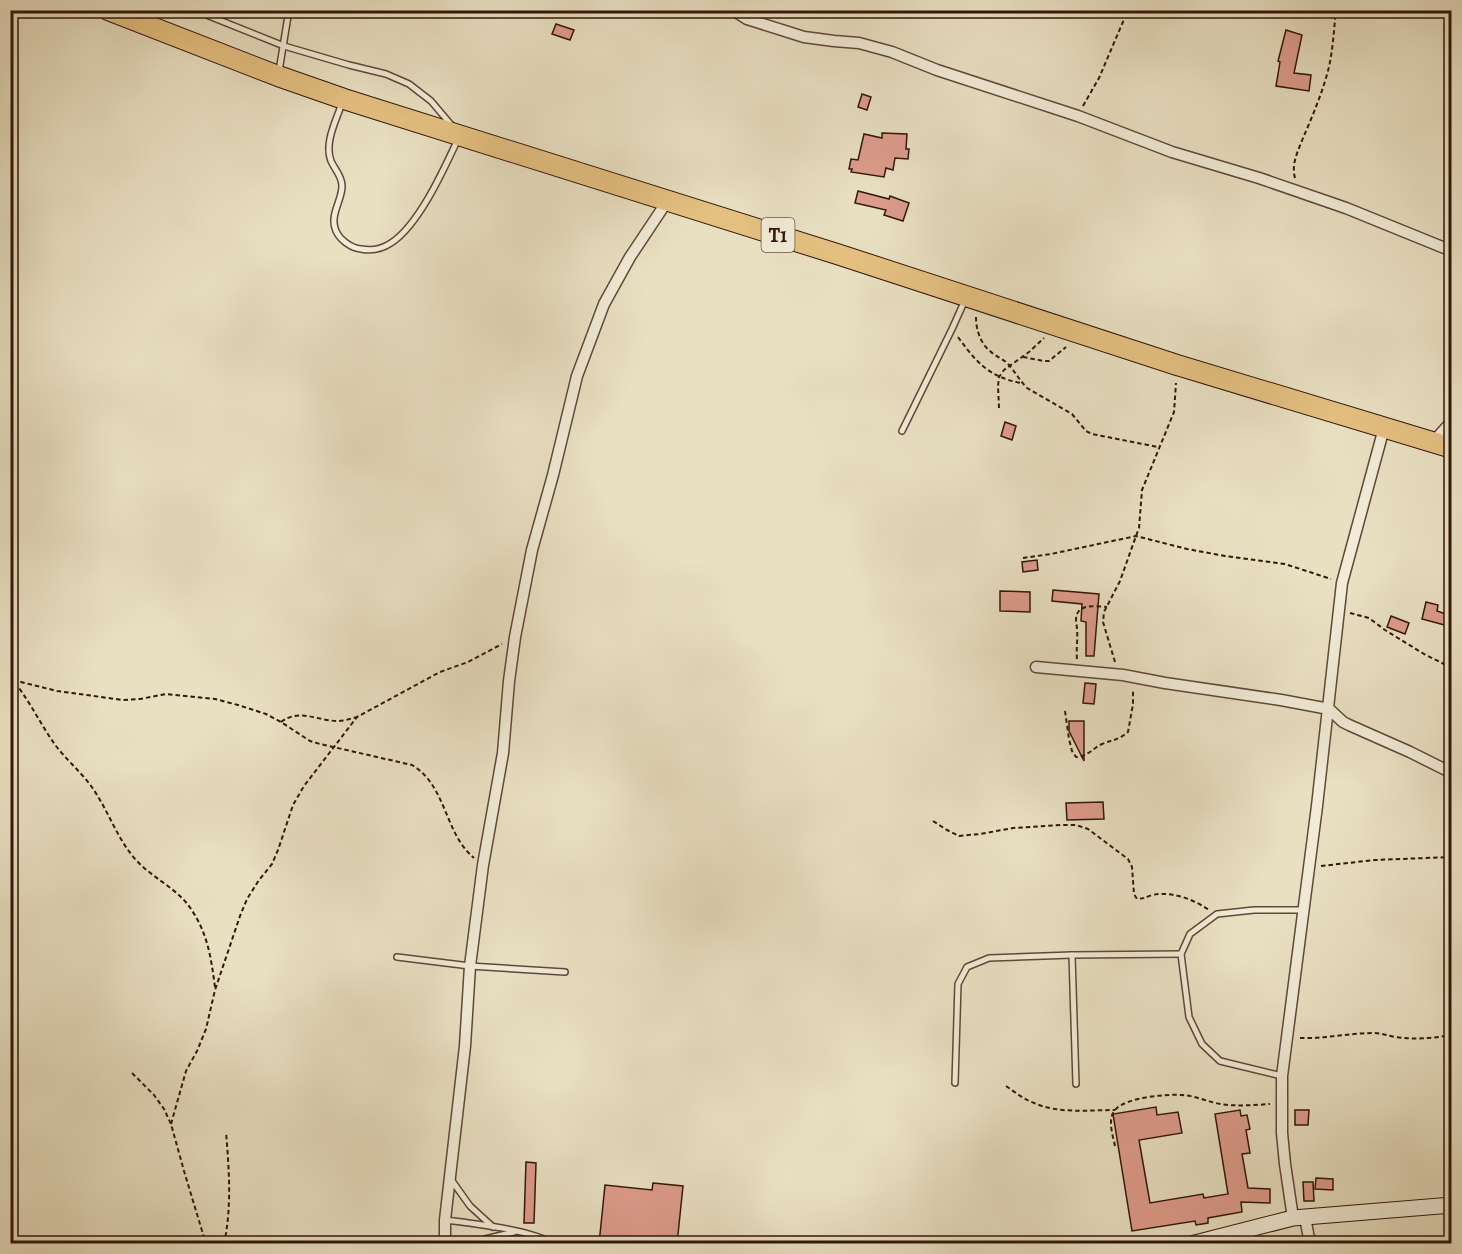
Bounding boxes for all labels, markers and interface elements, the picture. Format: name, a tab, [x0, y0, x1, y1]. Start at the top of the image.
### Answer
road number: T1	[762, 218, 794, 252]

